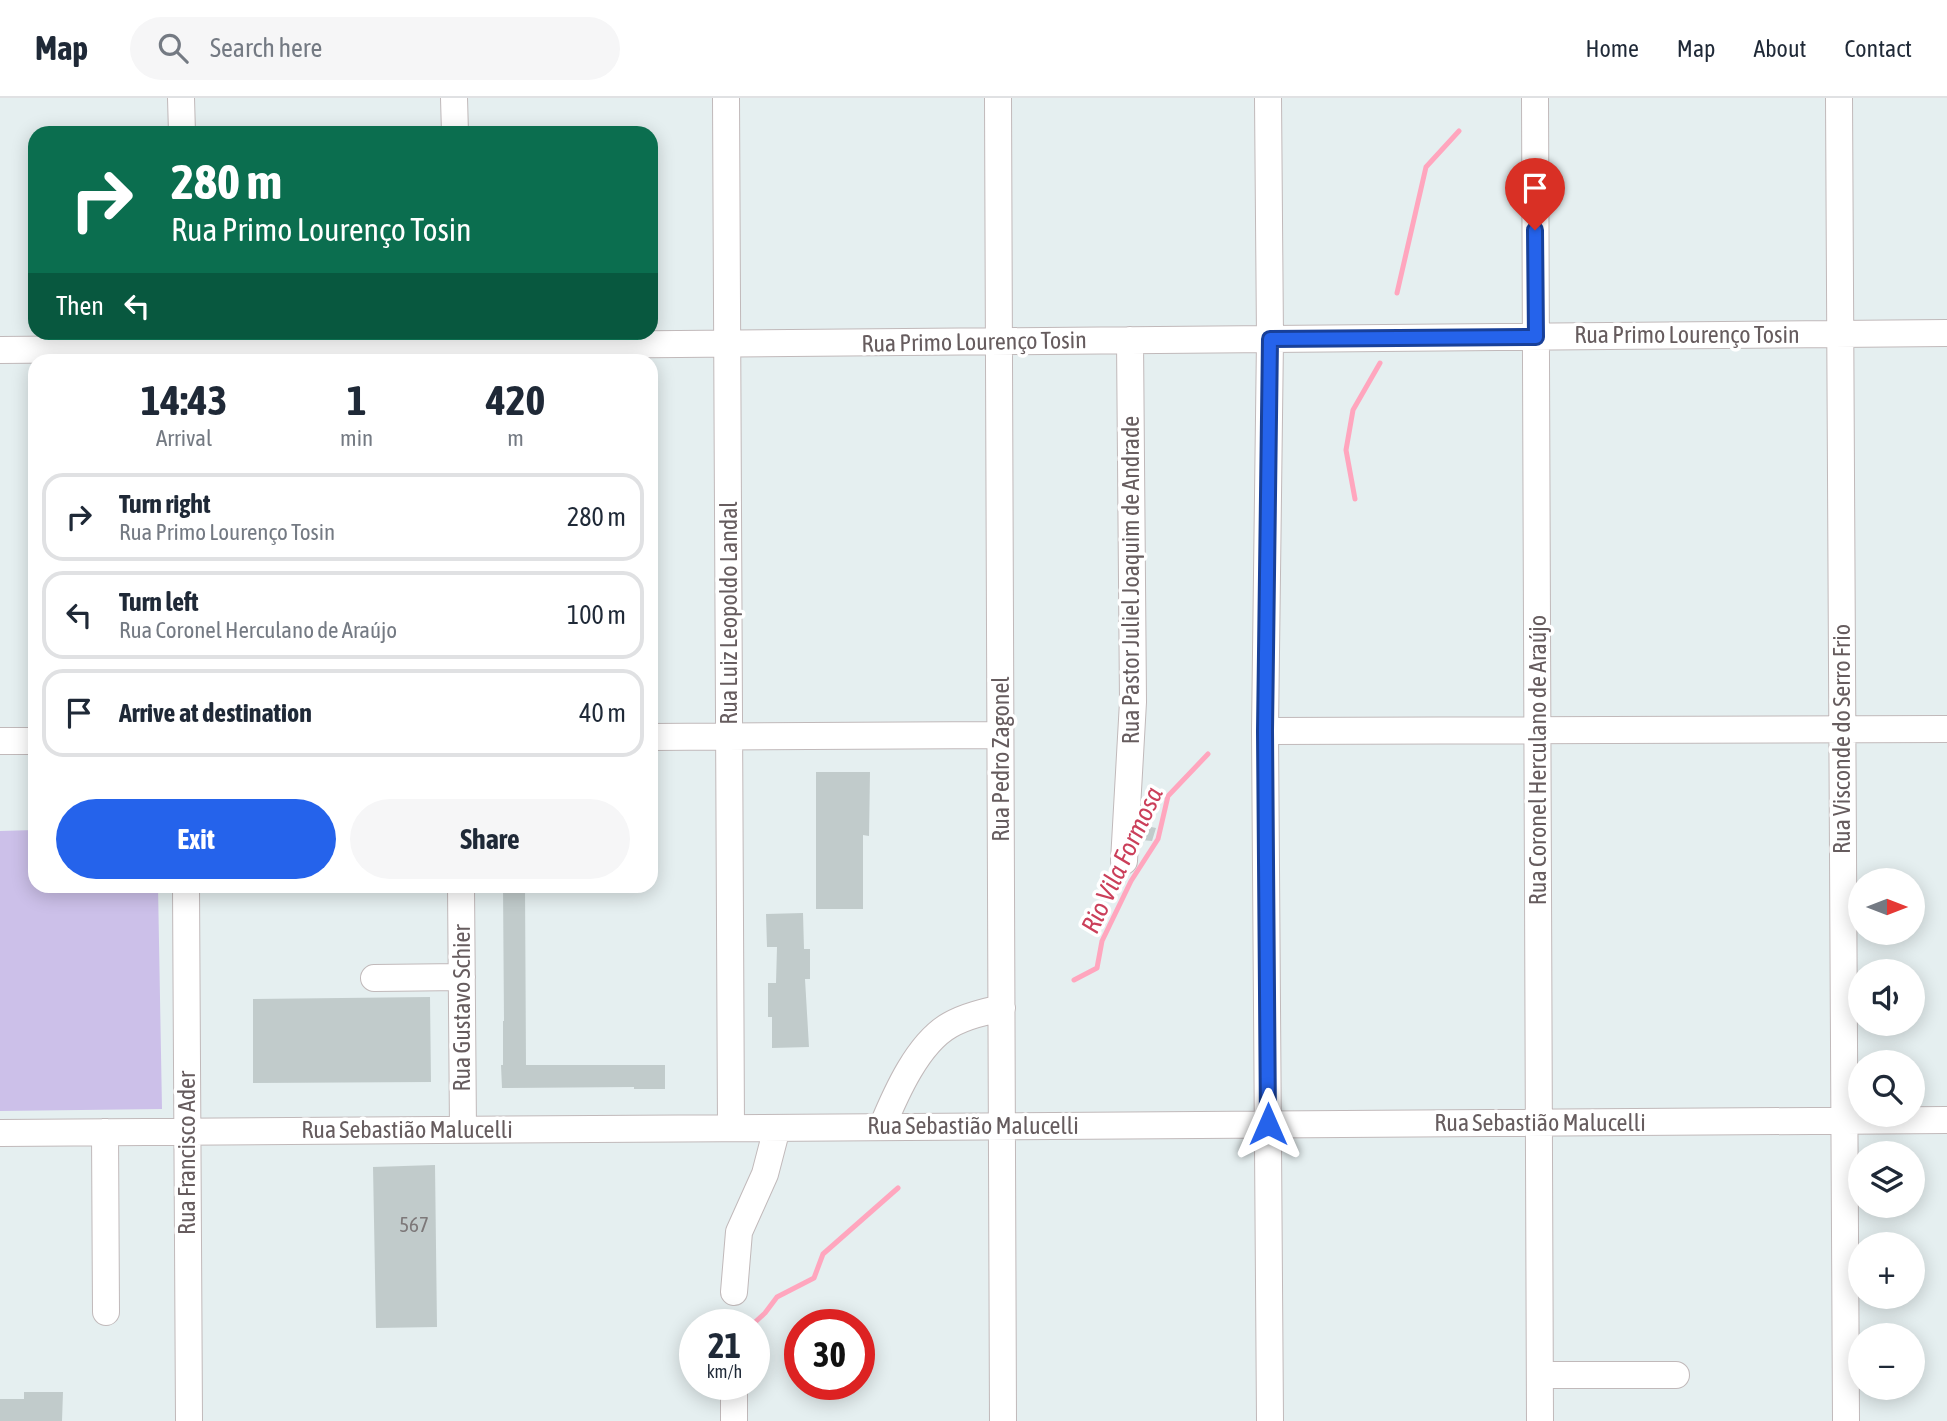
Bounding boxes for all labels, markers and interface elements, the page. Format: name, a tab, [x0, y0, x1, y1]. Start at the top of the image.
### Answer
search box	[130, 17, 620, 80]
text: Map	[35, 29, 88, 67]
icon: search	[154, 29, 192, 67]
text: Search here	[210, 33, 322, 63]
text: Home	[1585, 35, 1639, 62]
text: Map	[1677, 35, 1715, 62]
text: About	[1753, 35, 1806, 62]
text: Contact	[1844, 35, 1912, 62]
text: 280 m	[171, 153, 282, 209]
icon: right	[56, 154, 147, 245]
pin	[1505, 158, 1565, 230]
icon: arrive	[1516, 169, 1554, 207]
text: Rua Primo Lourenço Tosin	[171, 211, 472, 248]
icon: left	[118, 287, 156, 325]
text: Then	[56, 291, 104, 321]
street label: Rua Primo Lourenço Tosin	[1574, 321, 1800, 348]
street label: Rua Primo Lourenço Tosin	[861, 326, 1087, 357]
text: 14:43	[141, 376, 227, 424]
text: 1	[347, 376, 366, 424]
text: 420	[486, 376, 545, 424]
street label: Rua Pastor Juliel Joaquim de Andrade	[1117, 416, 1144, 744]
text: Arrival	[156, 425, 212, 451]
text: min	[340, 425, 373, 451]
text: m	[507, 425, 524, 451]
text: Turn right	[119, 489, 210, 519]
icon: right	[60, 498, 98, 536]
street label: Rua Luiz Leopoldo Landal	[715, 501, 742, 725]
text: 280 m	[567, 502, 626, 532]
text: Rua Primo Lourenço Tosin	[119, 519, 335, 545]
text: Turn left	[119, 587, 199, 617]
icon: left	[60, 596, 98, 634]
text: 100 m	[567, 600, 626, 630]
street label: Rua Coronel Herculano de Araújo	[1524, 615, 1551, 905]
text: Rua Coronel Herculano de Araújo	[119, 617, 397, 643]
street label: Rua Visconde do Serro Frio	[1828, 624, 1855, 854]
street label: Rua Pedro Zagonel	[987, 676, 1014, 842]
icon: arrive	[60, 694, 98, 732]
text: Arrive at destination	[119, 698, 312, 728]
text: 40 m	[579, 698, 626, 728]
water label: Rio Vila Formosa	[1075, 782, 1169, 938]
button: Exit	[56, 799, 336, 879]
button: Share	[350, 799, 630, 879]
north arrow	[1848, 868, 1925, 945]
map controls	[1848, 868, 1925, 1400]
street label: Rua Gustavo Schier	[448, 923, 475, 1092]
button: sound	[1848, 959, 1925, 1036]
button: search	[1848, 1050, 1925, 1127]
street label: Rua Francisco Ader	[173, 1070, 200, 1235]
position arrow	[1231, 1087, 1305, 1161]
street label: Rua Sebastião Malucelli	[1434, 1109, 1646, 1136]
street label: Rua Sebastião Malucelli	[867, 1112, 1079, 1139]
street label: Rua Sebastião Malucelli	[301, 1116, 513, 1143]
button: layers	[1848, 1141, 1925, 1218]
house number: 567	[399, 1212, 429, 1236]
button: +	[1848, 1232, 1925, 1309]
speed limit sign: 30	[784, 1309, 875, 1400]
button: −	[1848, 1323, 1925, 1400]
text: 21	[708, 1325, 741, 1365]
text: km/h	[707, 1361, 742, 1382]

